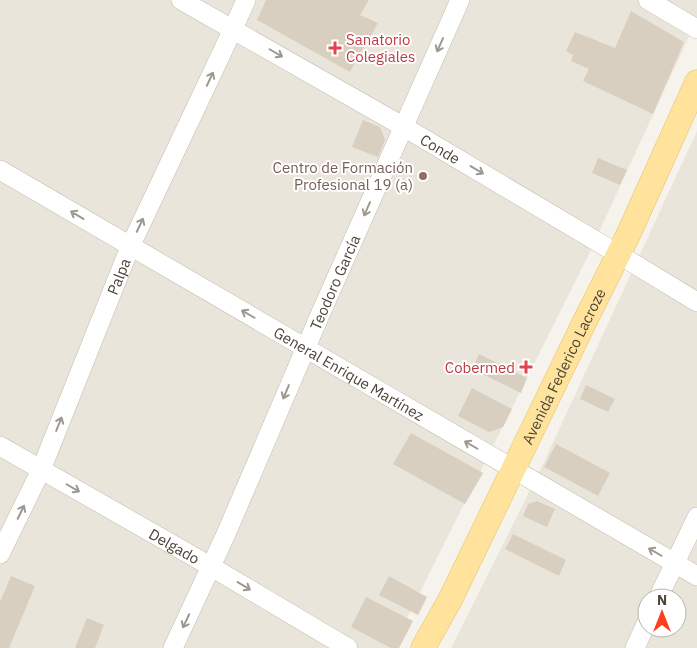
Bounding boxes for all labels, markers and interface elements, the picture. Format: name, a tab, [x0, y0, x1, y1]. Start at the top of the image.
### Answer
place label: Sanatorio Colegiales	[346, 30, 415, 66]
one-way arrow	[435, 37, 445, 52]
marker: Sanatorio Colegiales	[328, 41, 342, 55]
one-way arrow	[268, 49, 282, 59]
one-way arrow	[205, 71, 215, 86]
street label: Conde	[417, 129, 464, 168]
place label: Centro de Formación Profesional 19 (a)	[273, 158, 413, 194]
one-way arrow	[469, 166, 483, 176]
marker: Centro de Formación Profesional 19 (a)	[417, 170, 429, 182]
one-way arrow	[362, 201, 372, 216]
one-way arrow	[71, 210, 85, 220]
one-way arrow	[136, 218, 146, 233]
street label: Teodoro García	[305, 232, 364, 333]
street label: Palpa	[102, 255, 134, 297]
street label: Avenida Federico Lacroze	[517, 285, 609, 447]
one-way arrow	[241, 309, 256, 319]
street label: General Enrique Martínez	[271, 322, 428, 425]
place label: Cobermed	[445, 358, 515, 377]
marker: Cobermed	[519, 360, 533, 374]
one-way arrow	[281, 384, 291, 399]
one-way arrow	[56, 417, 65, 432]
one-way arrow	[465, 439, 479, 449]
one-way arrow	[65, 483, 79, 493]
one-way arrow	[16, 505, 26, 520]
street label: Delgado	[146, 524, 203, 568]
one-way arrow	[648, 546, 662, 556]
one-way arrow	[236, 582, 250, 592]
north arrow	[637, 588, 687, 638]
text: N	[657, 591, 667, 609]
one-way arrow	[180, 613, 190, 628]

